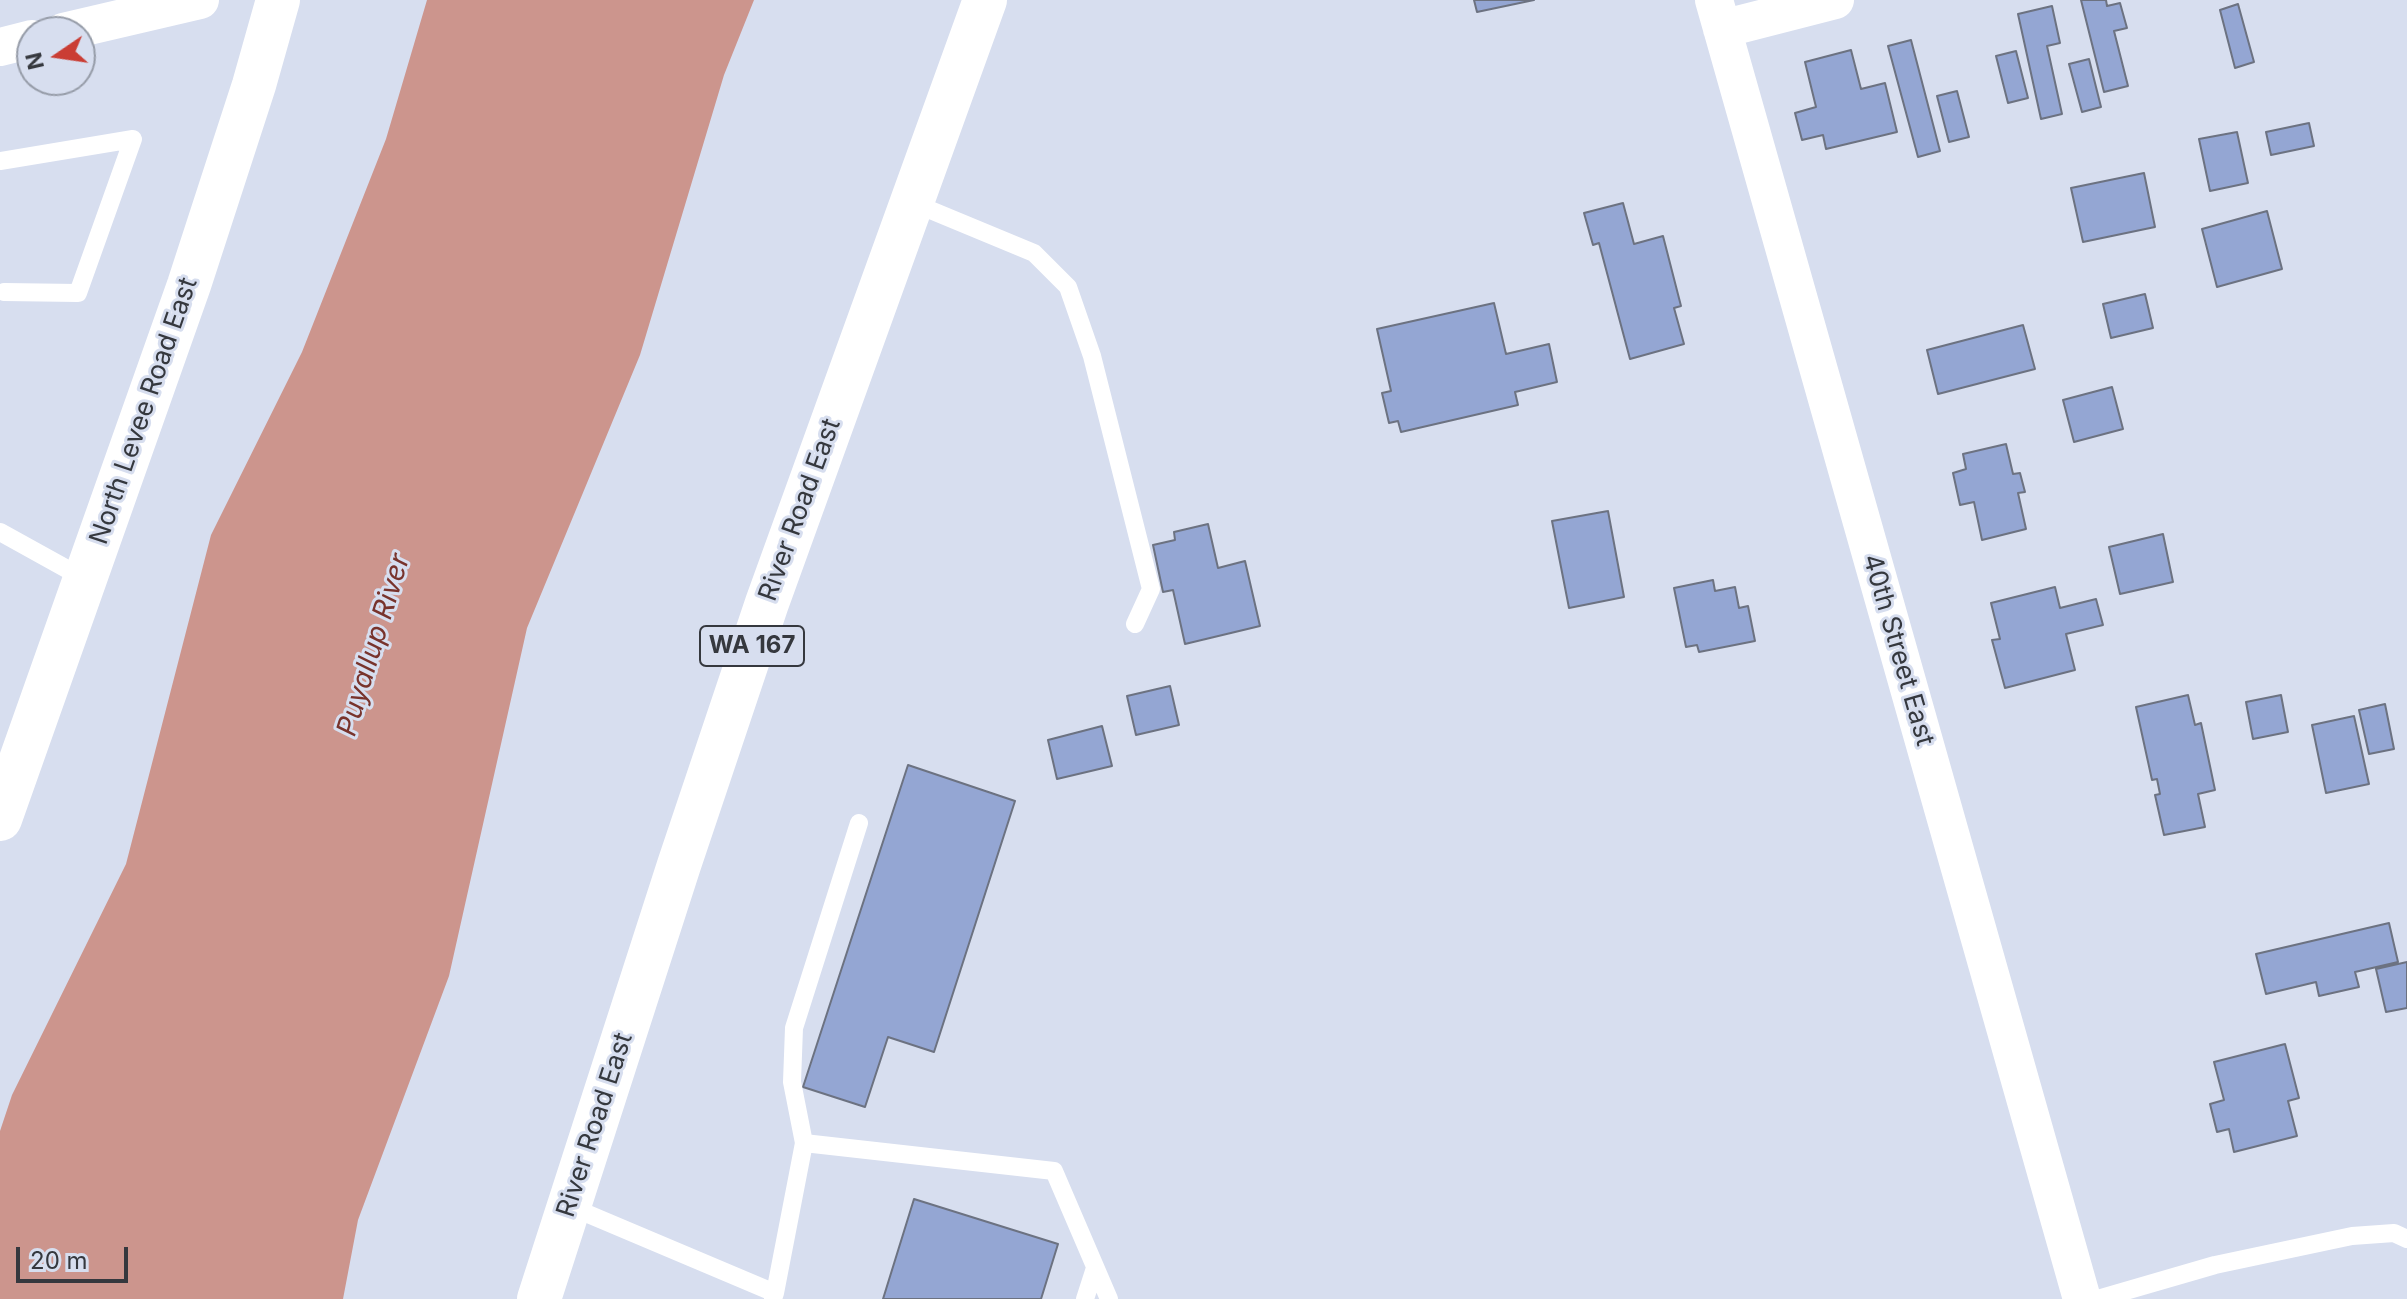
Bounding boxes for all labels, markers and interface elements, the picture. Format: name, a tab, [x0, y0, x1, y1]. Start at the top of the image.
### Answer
north arrow	[16, 16, 96, 96]
text: N	[20, 50, 49, 72]
street label: North Levee Road East	[84, 273, 204, 549]
street label: River Road East	[753, 415, 847, 605]
water label: Puyallup River	[330, 550, 418, 740]
street label: 40th Street East	[1856, 551, 1940, 749]
road number: WA 167	[700, 626, 804, 666]
street label: River Road East	[551, 1029, 639, 1221]
scale bar	[20, 1231, 132, 1281]
text: 20 m	[30, 1246, 88, 1275]

